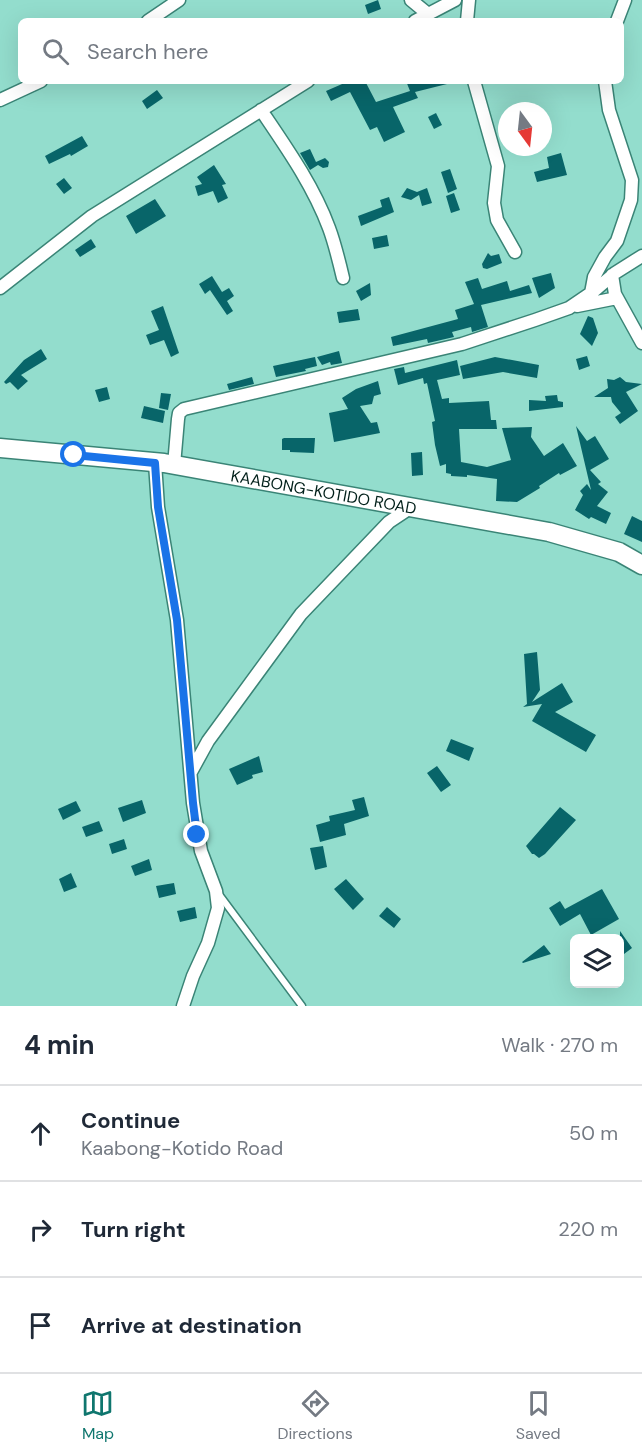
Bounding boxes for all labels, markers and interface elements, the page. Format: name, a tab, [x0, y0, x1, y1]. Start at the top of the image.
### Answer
search box	[18, 18, 624, 84]
icon: search	[39, 35, 72, 68]
text: Search here	[87, 37, 208, 66]
north arrow	[498, 102, 552, 156]
route start	[60, 441, 86, 467]
street label: KAABONG-KOTIDO ROAD	[229, 465, 418, 519]
route end	[183, 821, 209, 847]
map controls	[570, 934, 624, 988]
button: layers	[570, 934, 624, 988]
text: 4 min	[24, 1028, 95, 1062]
text: Walk · 270 m	[501, 1032, 618, 1058]
text: Continue	[81, 1106, 180, 1135]
icon: ahead	[24, 1117, 57, 1150]
text: 50 m	[569, 1120, 618, 1146]
text: Kaabong-Kotido Road	[81, 1135, 283, 1161]
icon: right	[24, 1213, 57, 1246]
text: Turn right	[81, 1215, 186, 1244]
text: 220 m	[558, 1216, 618, 1242]
icon: arrive	[24, 1309, 57, 1342]
text: Arrive at destination	[81, 1311, 302, 1340]
tab: Map	[81, 1387, 114, 1444]
tab: Directions	[277, 1387, 353, 1444]
tab: Saved	[516, 1387, 561, 1444]

